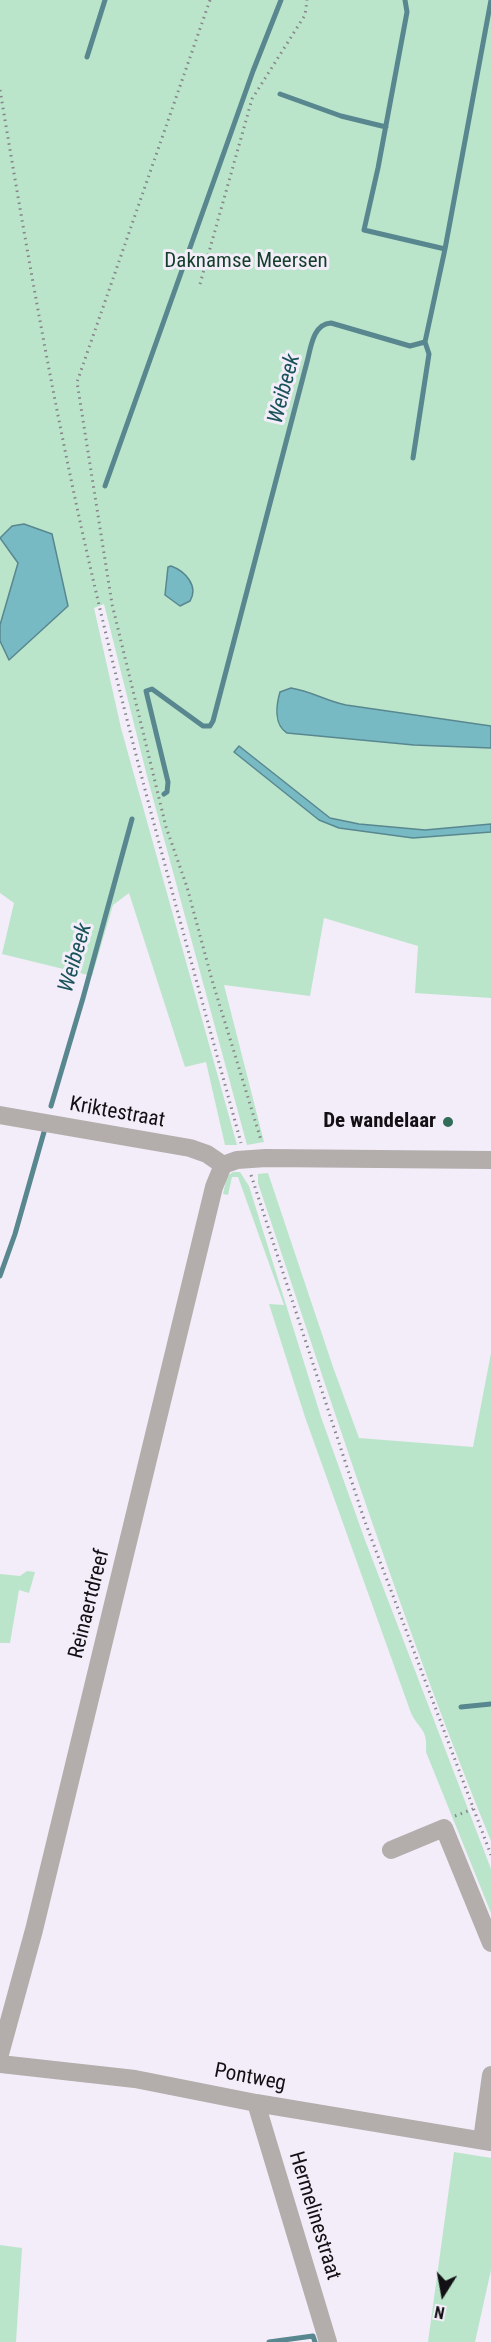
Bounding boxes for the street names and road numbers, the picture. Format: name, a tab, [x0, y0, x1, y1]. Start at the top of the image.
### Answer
street label: Kriktestraat	[67, 1092, 167, 1134]
street label: Reinaertdreef	[64, 1547, 116, 1661]
street label: Pontweg	[212, 2059, 288, 2097]
street label: Hermelinestraat	[283, 2149, 345, 2283]

